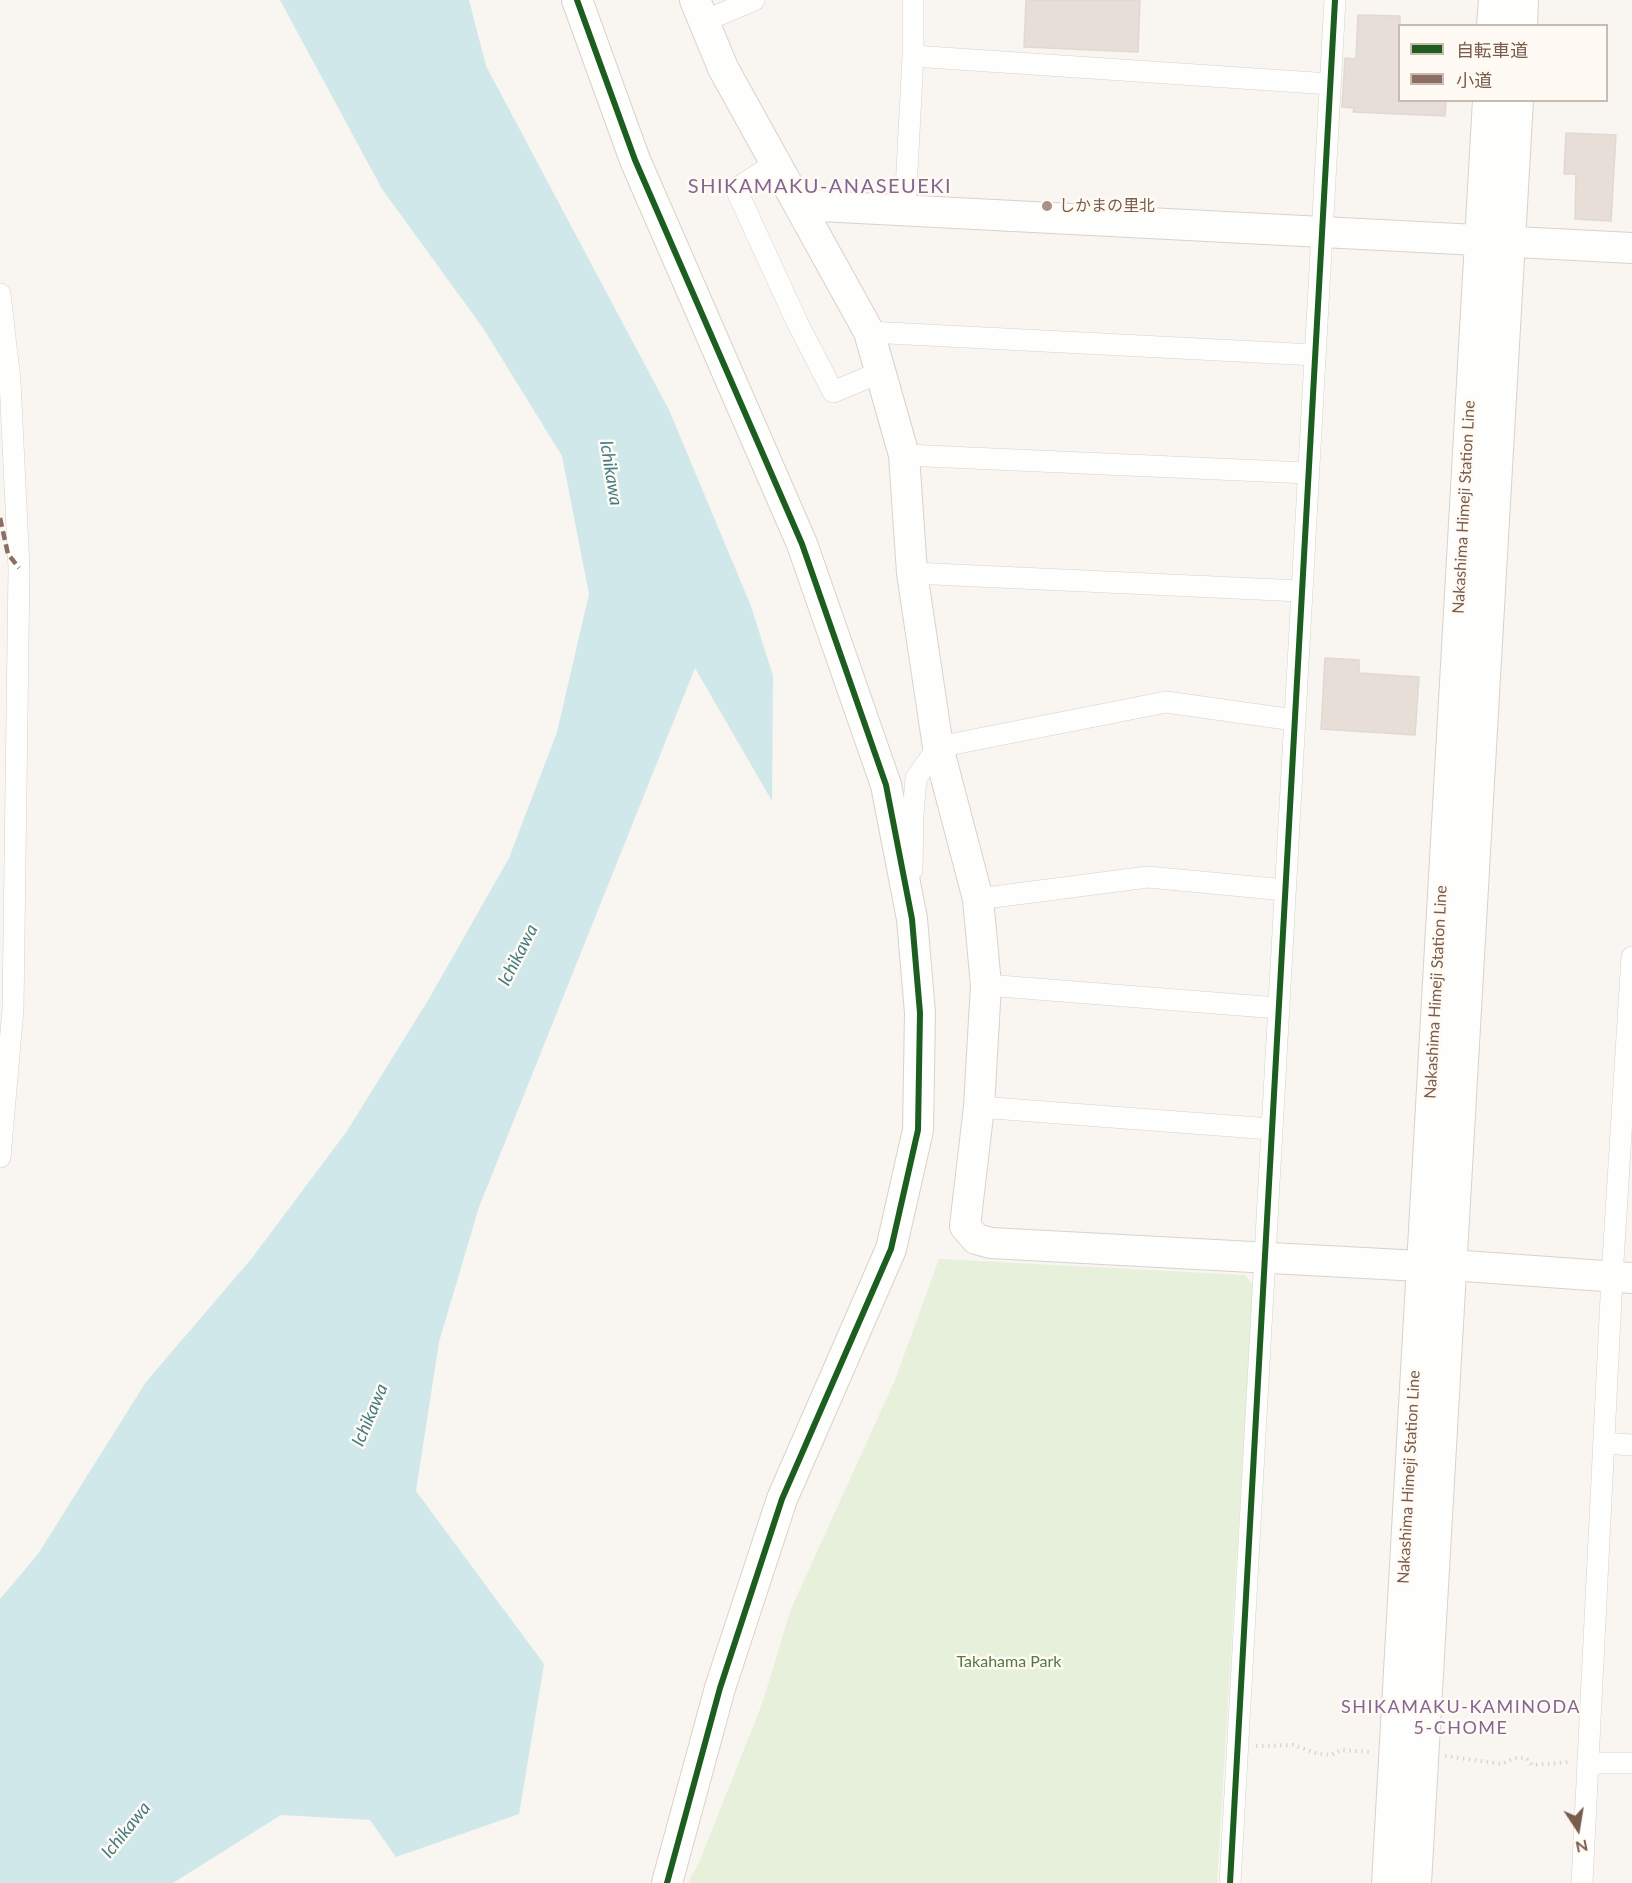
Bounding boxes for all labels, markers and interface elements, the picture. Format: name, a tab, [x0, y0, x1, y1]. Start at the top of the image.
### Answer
legend	[1398, 24, 1608, 102]
text: 自転車道	[1456, 39, 1528, 61]
text: 小道	[1456, 69, 1492, 91]
district label: SHIKAMAKU-ANASEUEKI	[688, 175, 952, 199]
place label: しかまの里北	[1059, 196, 1155, 216]
marker: しかまの里北	[1040, 199, 1054, 213]
street label: Nakashima Himeji Station Line	[1449, 400, 1479, 614]
water label: Ichikawa	[595, 439, 627, 507]
street label: Nakashima Himeji Station Line	[1421, 885, 1451, 1099]
water label: Ichikawa	[493, 921, 543, 989]
street label: Nakashima Himeji Station Line	[1394, 1370, 1424, 1584]
water label: Ichikawa	[347, 1381, 393, 1449]
park label: Takahama Park	[957, 1652, 1061, 1672]
district label: SHIKAMAKU-KAMINODA 5-CHOME	[1341, 1696, 1581, 1738]
water label: Ichikawa	[97, 1798, 155, 1862]
north arrow	[1548, 1799, 1608, 1859]
text: N	[1574, 1837, 1590, 1858]

